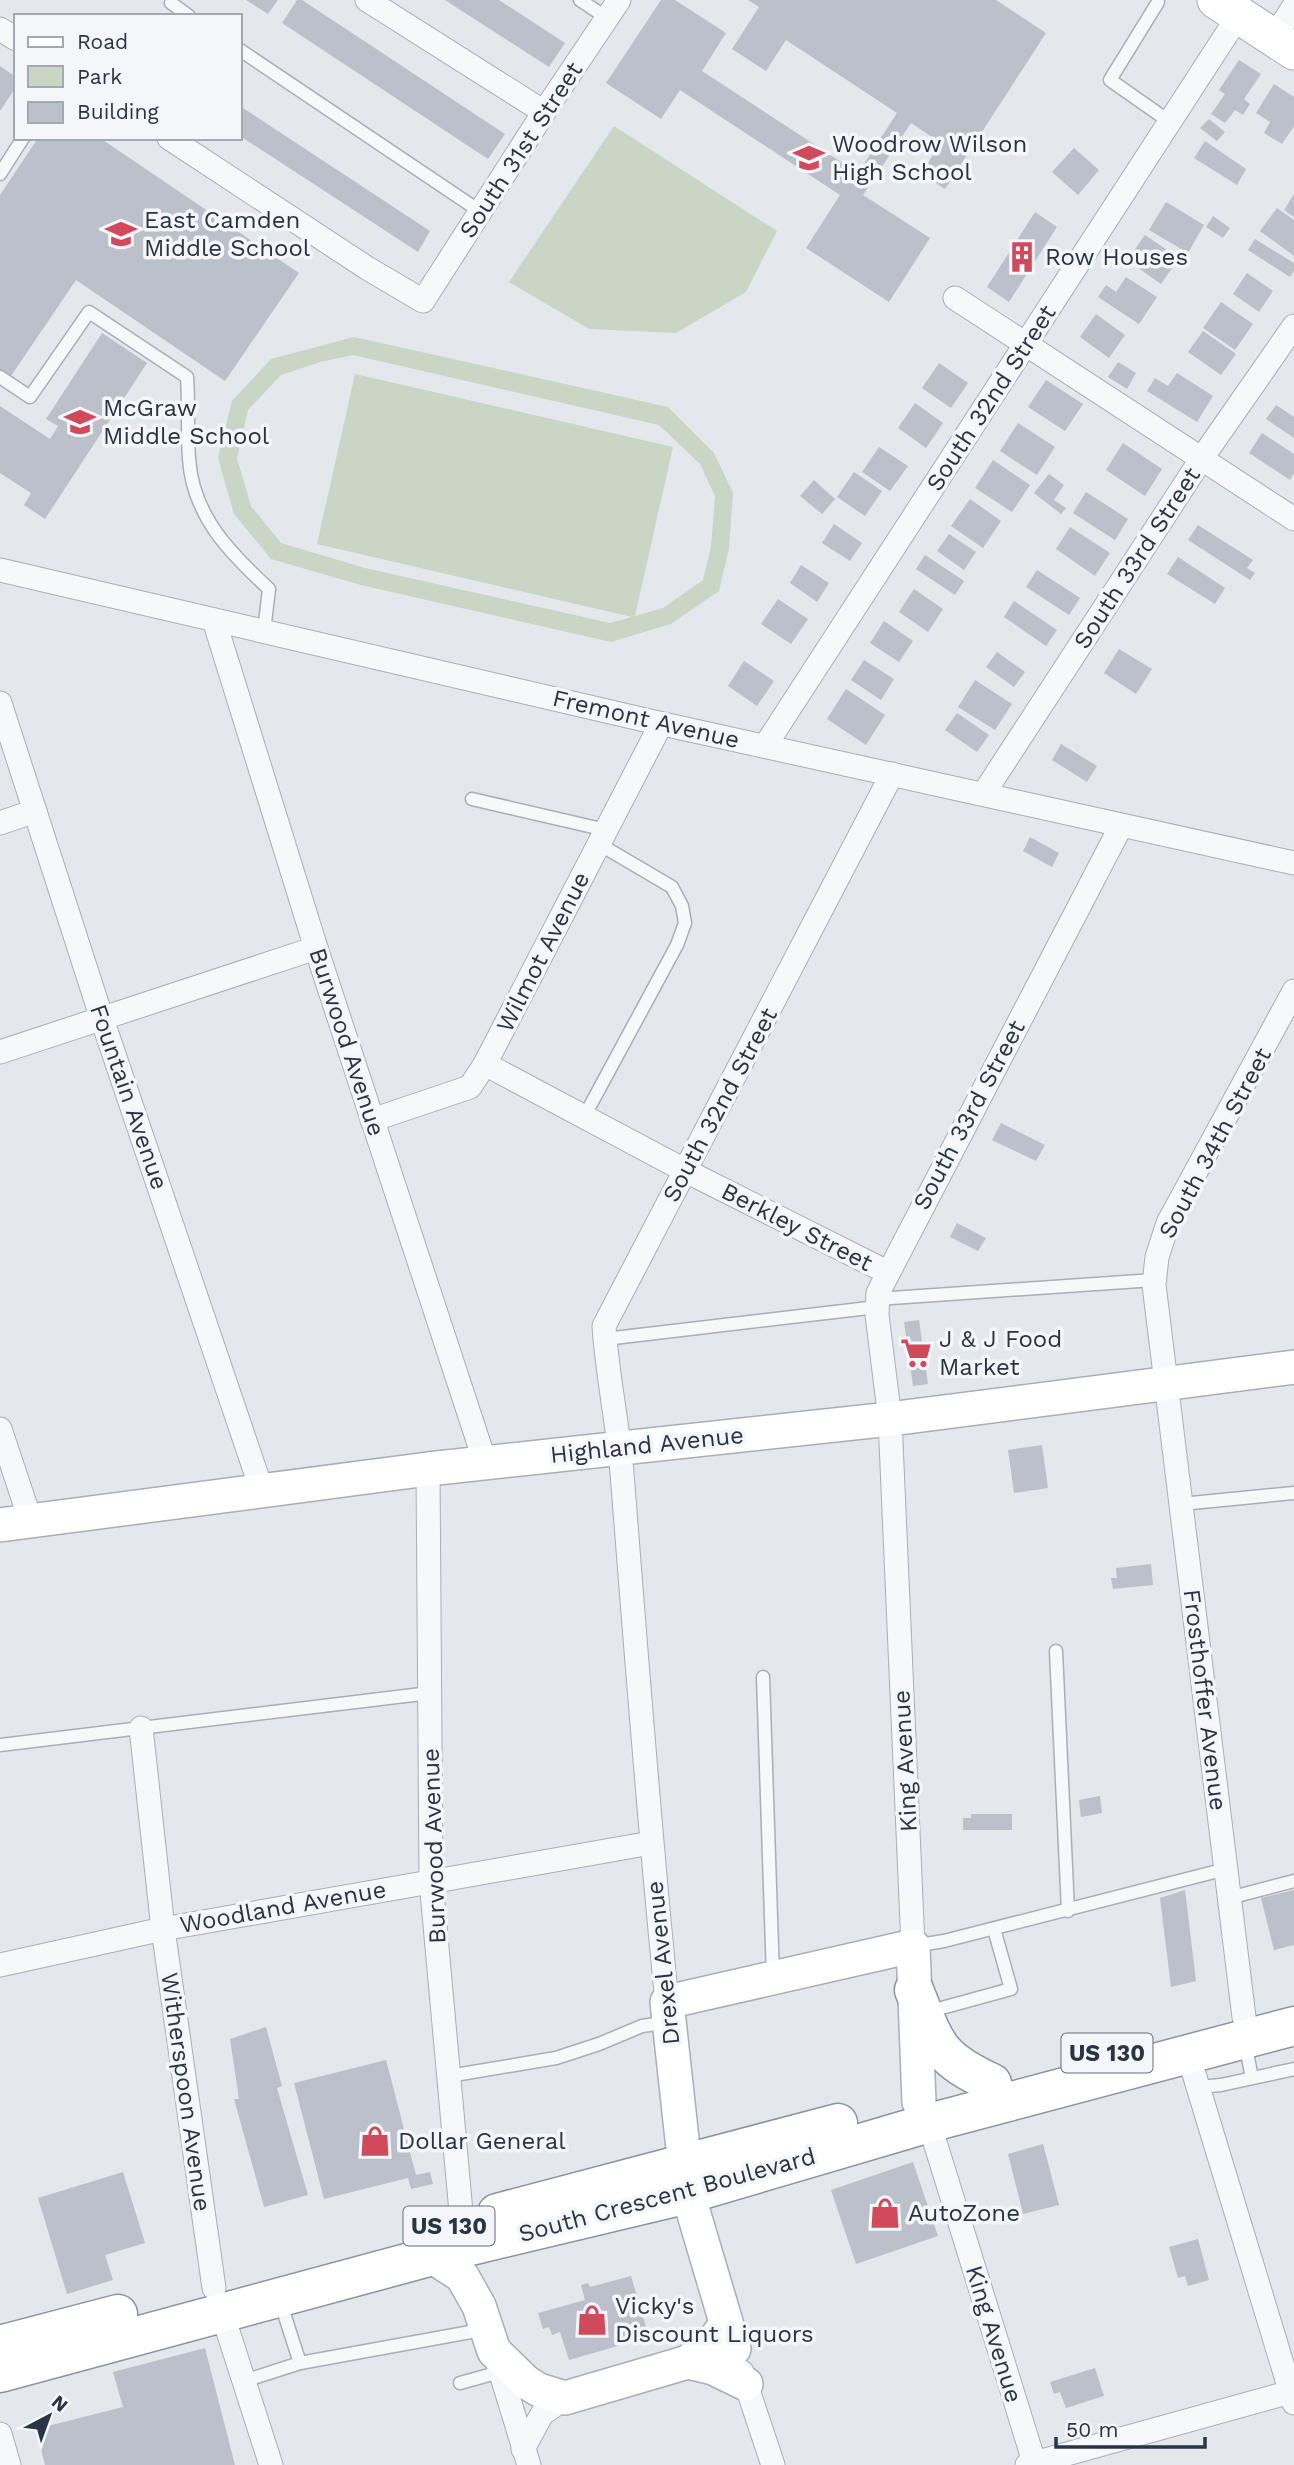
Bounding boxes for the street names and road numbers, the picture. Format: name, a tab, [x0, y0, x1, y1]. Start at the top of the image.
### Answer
street label: South 31st Street	[454, 57, 588, 243]
street label: South 32nd Street	[920, 300, 1062, 496]
street label: South 33rd Street	[1068, 462, 1206, 654]
street label: Fremont Avenue	[550, 684, 742, 754]
street label: Wilmot Avenue	[491, 867, 595, 1037]
street label: Burwood Avenue	[303, 945, 391, 1139]
street label: Fountain Avenue	[84, 1001, 174, 1193]
street label: South 32nd Street	[657, 1003, 783, 1207]
street label: South 33rd Street	[907, 1015, 1031, 1215]
street label: South 34th Street	[1153, 1043, 1277, 1243]
street label: Berkley Street	[717, 1177, 877, 1277]
street label: Highland Avenue	[549, 1421, 745, 1469]
street label: Frosthoffer Avenue	[1178, 1588, 1232, 1812]
street label: King Avenue	[887, 1689, 923, 1833]
street label: Burwood Avenue	[417, 1748, 451, 1944]
street label: Woodland Avenue	[178, 1875, 388, 1939]
street label: Drexel Avenue	[640, 1880, 686, 2046]
street label: Witherspoon Avenue	[155, 1971, 217, 2213]
road number: US 130	[1062, 2034, 1152, 2072]
street label: South Crescent Boulevard	[515, 2142, 819, 2248]
road number: US 130	[404, 2206, 494, 2246]
street label: King Avenue	[960, 2262, 1028, 2406]

